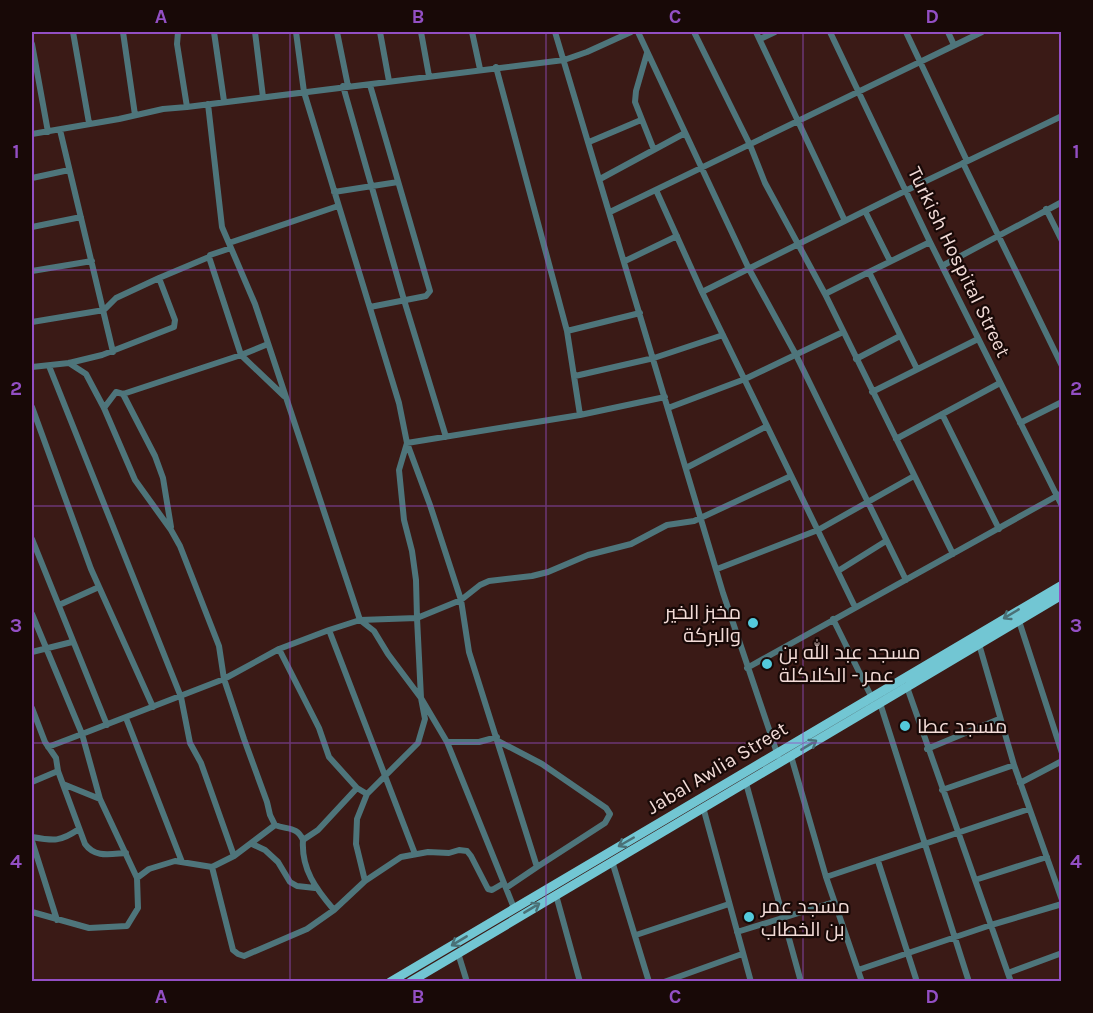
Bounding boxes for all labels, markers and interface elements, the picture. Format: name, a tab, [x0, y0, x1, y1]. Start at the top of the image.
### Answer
text: A	[155, 5, 168, 28]
text: B	[412, 5, 424, 28]
text: C	[669, 5, 681, 28]
text: D	[925, 5, 939, 28]
text: 1	[12, 140, 20, 163]
text: 1	[1072, 140, 1080, 163]
street label: Turkish Hospital Street	[903, 163, 1015, 361]
text: 2	[10, 377, 22, 400]
text: 2	[1070, 377, 1082, 400]
place label: مخبز الخير والبركة	[664, 601, 741, 647]
one-way arrow	[1003, 609, 1020, 621]
text: 3	[10, 614, 22, 637]
text: 3	[1070, 614, 1082, 637]
marker: مخبز الخير والبركة	[746, 616, 760, 630]
place label: مسجد عبد الله بن عمر - الكلاكلة	[779, 639, 920, 687]
marker: مسجد عبد الله بن عمر - الكلاكلة	[760, 657, 774, 671]
place label: مسجد عطا	[917, 715, 1007, 738]
street label: Jabal Awlia Street	[642, 717, 792, 819]
marker: مسجد عطا	[898, 719, 912, 733]
one-way arrow	[800, 739, 817, 751]
one-way arrow	[618, 836, 635, 848]
text: 4	[10, 850, 22, 873]
text: 4	[1070, 850, 1082, 873]
place label: مسجد عمر بن الخطاب	[760, 895, 850, 942]
one-way arrow	[523, 901, 540, 913]
marker: مسجد عمر بن الخطاب	[742, 910, 756, 924]
one-way arrow	[451, 936, 468, 948]
text: A	[155, 985, 168, 1008]
text: B	[412, 985, 424, 1008]
text: C	[669, 985, 681, 1008]
text: D	[925, 985, 939, 1008]

